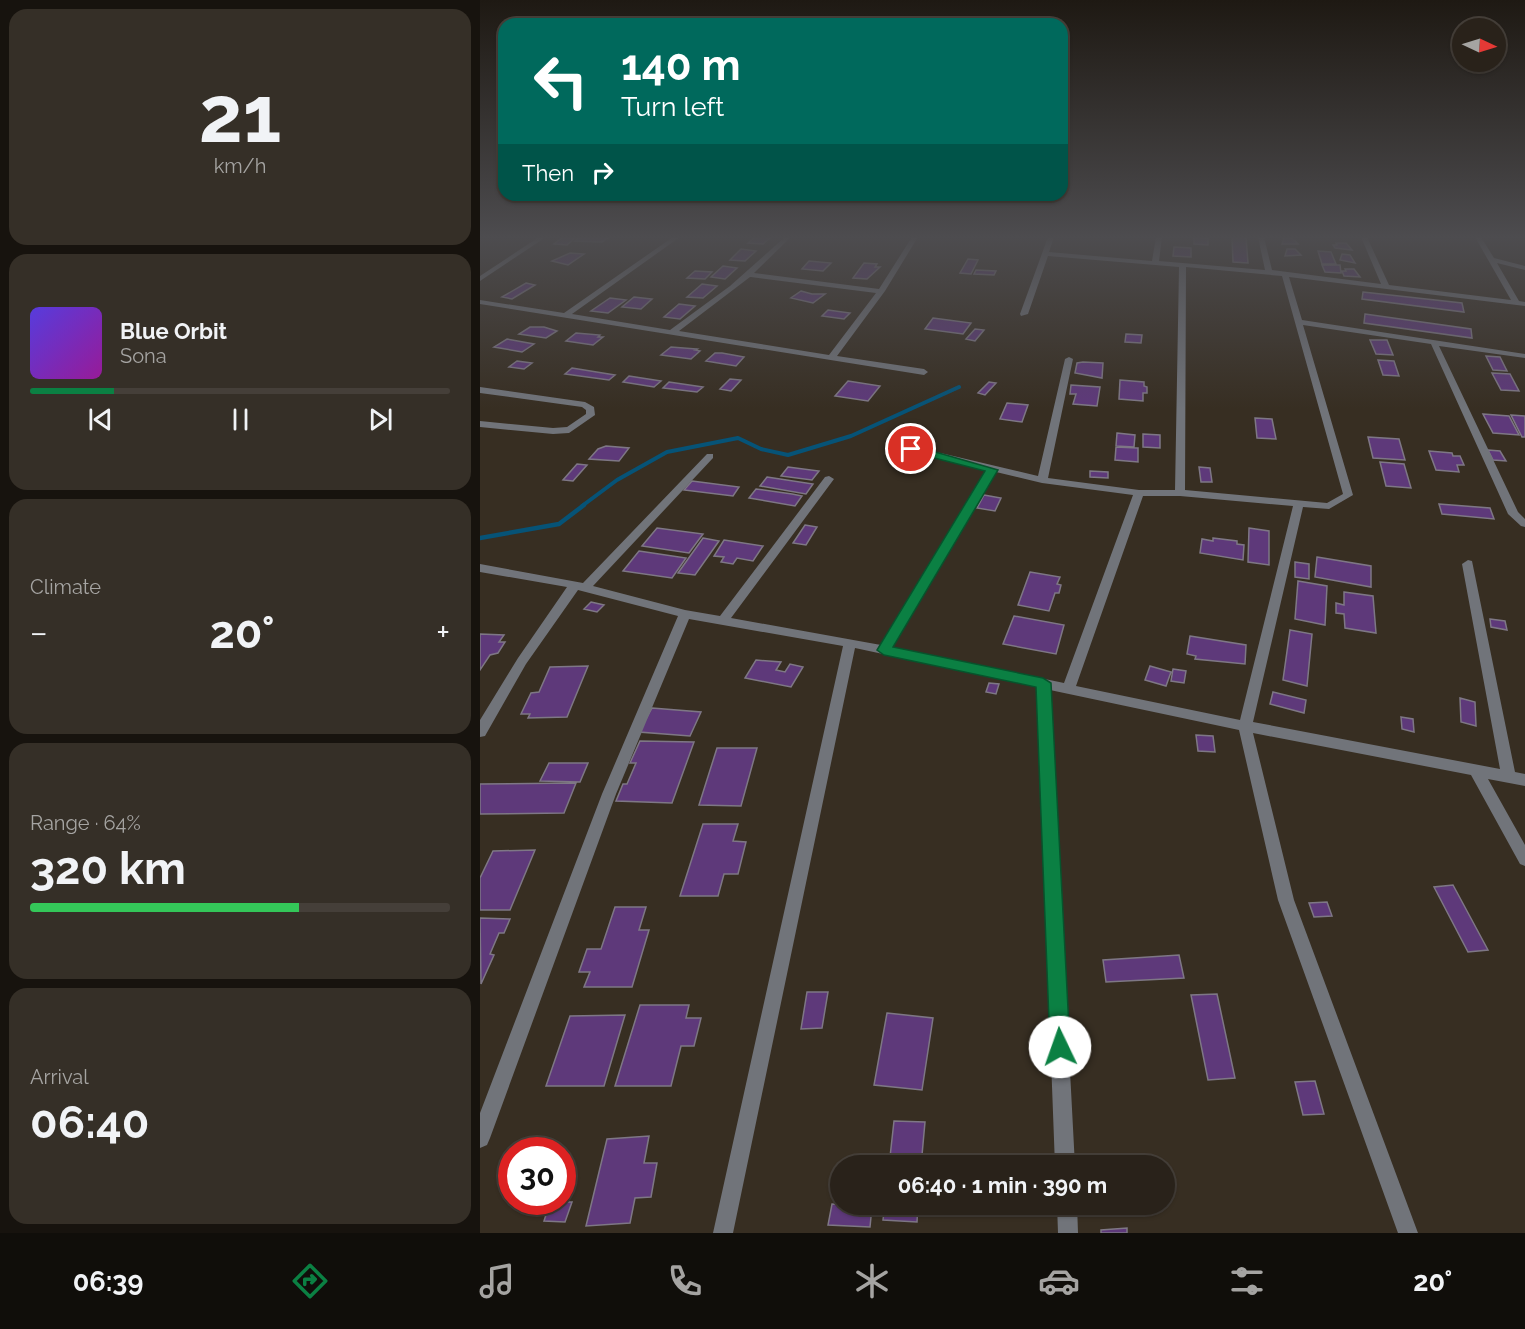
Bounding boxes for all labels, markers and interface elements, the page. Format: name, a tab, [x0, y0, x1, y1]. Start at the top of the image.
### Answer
north arrow	[1452, 18, 1506, 72]
map controls	[1452, 18, 1506, 72]
text: 140 m	[621, 41, 741, 90]
icon: left	[522, 42, 600, 120]
text: 21	[199, 69, 281, 160]
text: Turn left	[621, 91, 724, 122]
text: km/h	[214, 154, 266, 178]
icon: right	[586, 156, 619, 189]
text: Then	[522, 160, 574, 186]
text: Blue Orbit	[120, 318, 227, 344]
text: Sona	[120, 344, 167, 368]
icon: previous	[84, 403, 117, 436]
icon: pause	[224, 403, 257, 436]
icon: next	[364, 403, 397, 436]
pin	[885, 423, 936, 474]
icon: arrive	[894, 432, 927, 465]
text: Climate	[30, 575, 101, 599]
text: 20°	[209, 606, 275, 659]
text: −	[30, 613, 48, 652]
text: +	[436, 613, 450, 652]
text: Range · 64%	[30, 811, 141, 835]
text: 320 km	[30, 842, 186, 895]
position arrow	[1028, 1015, 1092, 1079]
text: Arrival	[30, 1065, 89, 1089]
text: 06:40	[30, 1096, 149, 1149]
speed limit sign: 30	[498, 1137, 576, 1215]
text: 06:40 · 1 min · 390 m	[898, 1172, 1107, 1198]
icon: directions	[289, 1260, 331, 1302]
icon: music	[476, 1260, 518, 1302]
icon: phone	[664, 1260, 706, 1302]
icon: climate	[851, 1260, 893, 1302]
icon: car	[1038, 1260, 1080, 1302]
icon: filters	[1226, 1260, 1268, 1302]
text: 06:39	[73, 1266, 143, 1297]
text: 20°	[1413, 1266, 1452, 1297]

